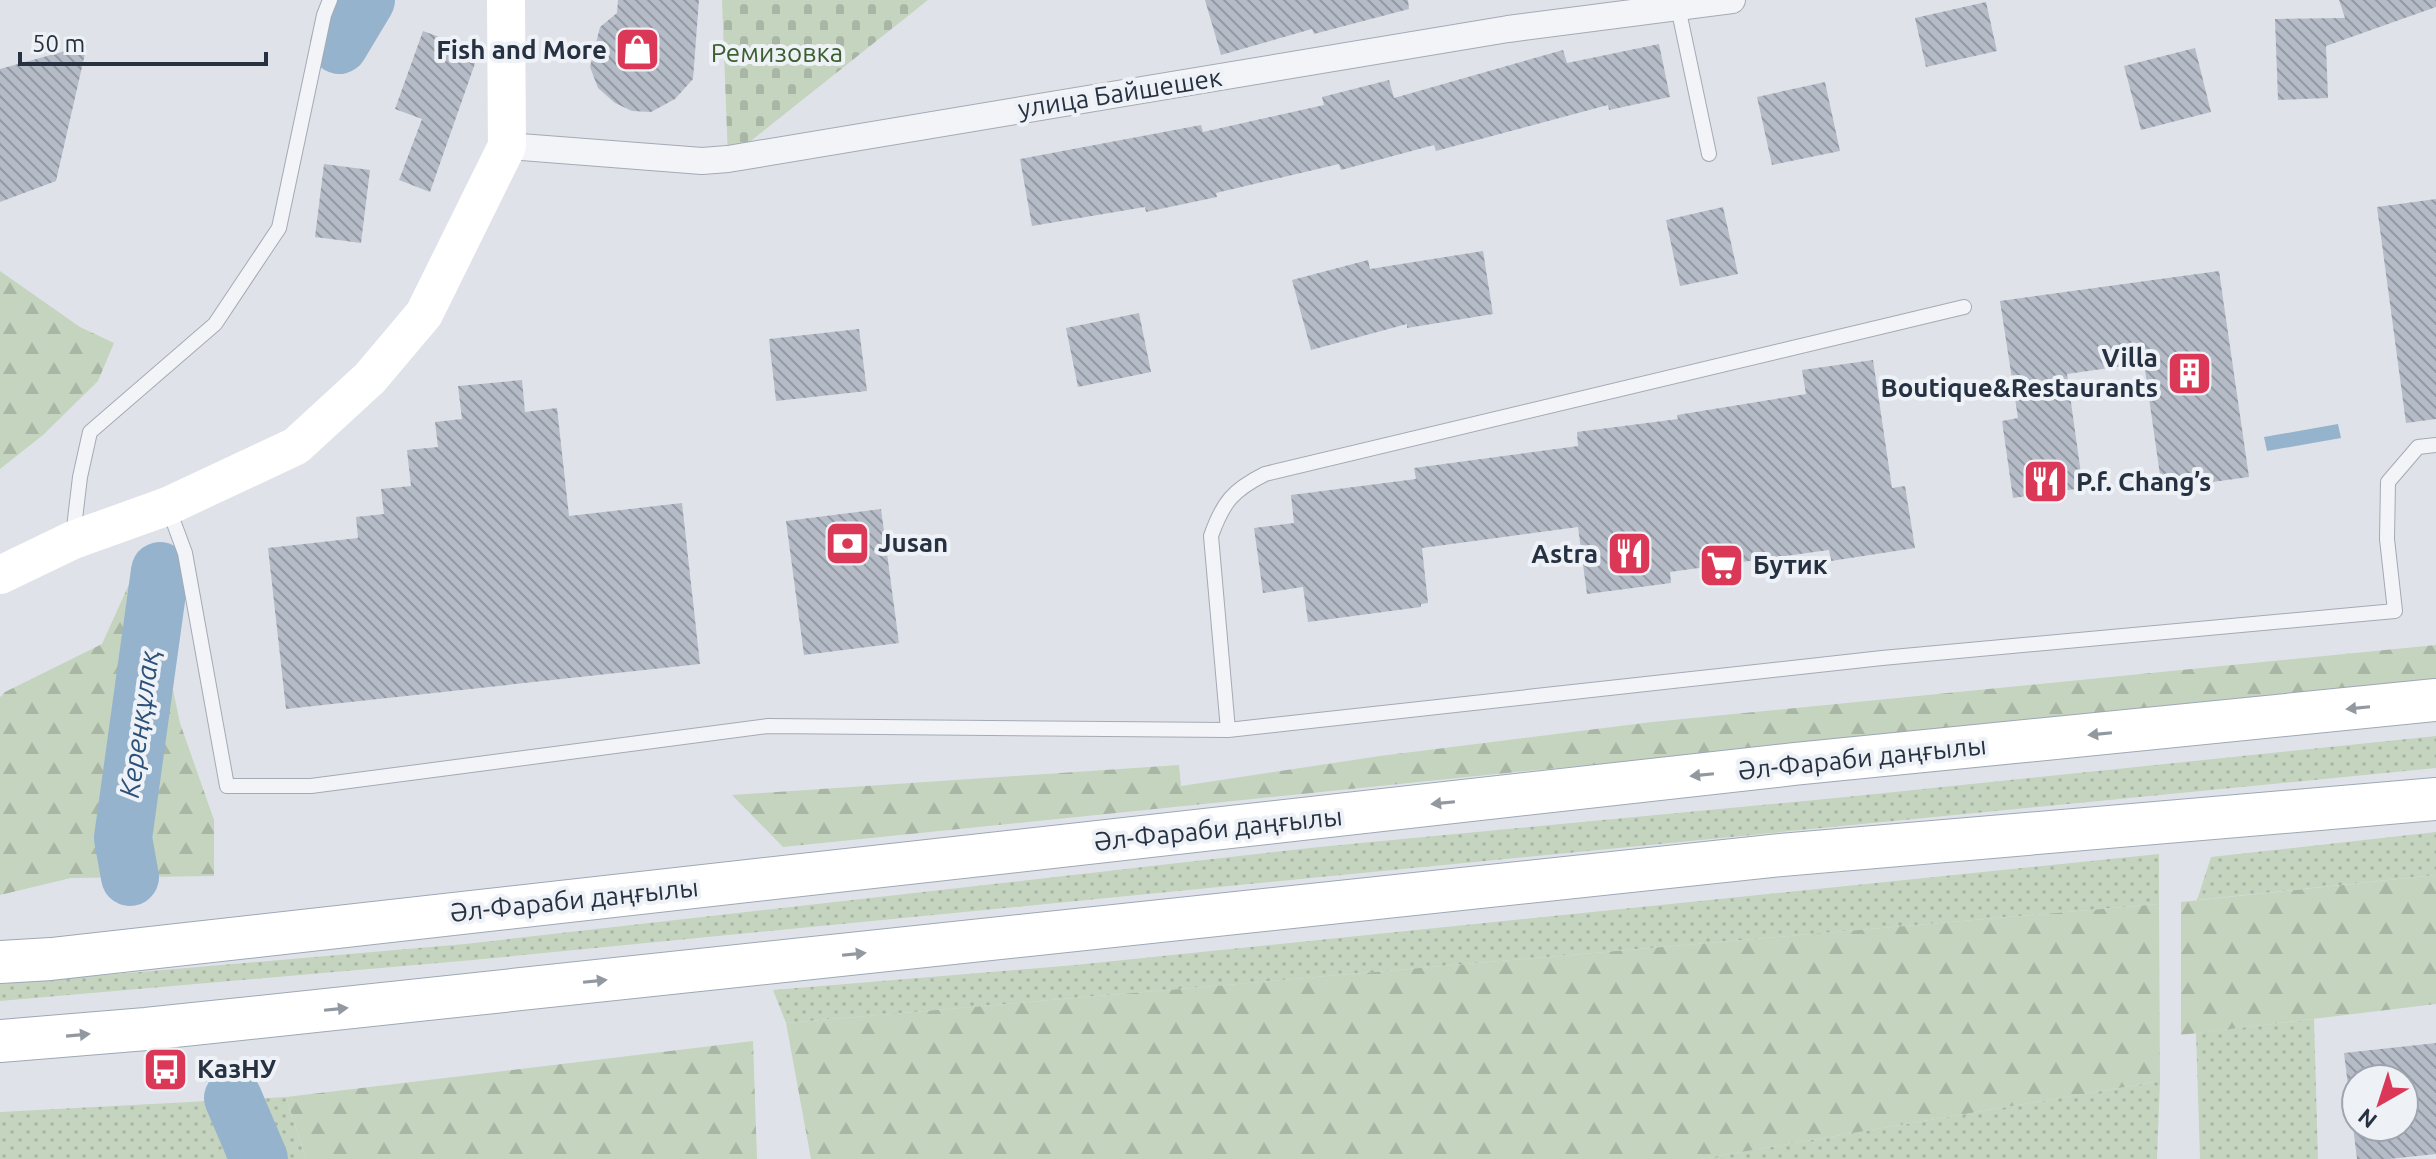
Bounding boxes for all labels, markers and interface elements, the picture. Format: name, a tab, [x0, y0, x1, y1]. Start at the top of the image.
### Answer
scale bar	[20, 16, 266, 66]
shop icon: Fish and More	[614, 26, 662, 74]
text: 50 m	[32, 30, 85, 57]
place label: Fish and More	[436, 35, 607, 64]
park label: Ремизовка	[711, 38, 843, 67]
street label: улица Байшешек	[1016, 62, 1224, 123]
place label: Villa Boutique&Restaurants	[1880, 343, 2158, 402]
building icon: Villa Boutique&Restaurants	[2165, 349, 2213, 397]
restaurant icon: P.f. Chang’s	[2021, 458, 2069, 506]
place label: P.f. Chang’s	[2076, 467, 2211, 496]
bank icon: Jusan	[823, 519, 871, 567]
place label: Jusan	[878, 528, 948, 557]
restaurant icon: Astra	[1605, 530, 1653, 578]
place label: Astra	[1531, 539, 1598, 568]
supermarket icon: Бутик	[1698, 541, 1746, 589]
place label: Бутик	[1753, 550, 1828, 579]
water label: Кереңқұлақ	[113, 648, 164, 800]
one-way arrow	[2345, 702, 2370, 715]
one-way arrow	[2087, 727, 2112, 740]
street label: Әл-Фараби даңғылы	[1736, 730, 1988, 785]
one-way arrow	[1689, 768, 1714, 781]
one-way arrow	[1430, 797, 1455, 810]
street label: Әл-Фараби даңғылы	[1092, 801, 1344, 856]
street label: Әл-Фараби даңғылы	[448, 872, 700, 927]
one-way arrow	[841, 947, 866, 960]
one-way arrow	[583, 975, 608, 988]
one-way arrow	[324, 1002, 349, 1015]
one-way arrow	[66, 1028, 91, 1041]
bus stop icon: КазНУ	[142, 1045, 190, 1093]
place label: КазНУ	[197, 1054, 277, 1083]
north arrow	[2340, 1063, 2420, 1143]
text: N	[2353, 1104, 2381, 1134]

